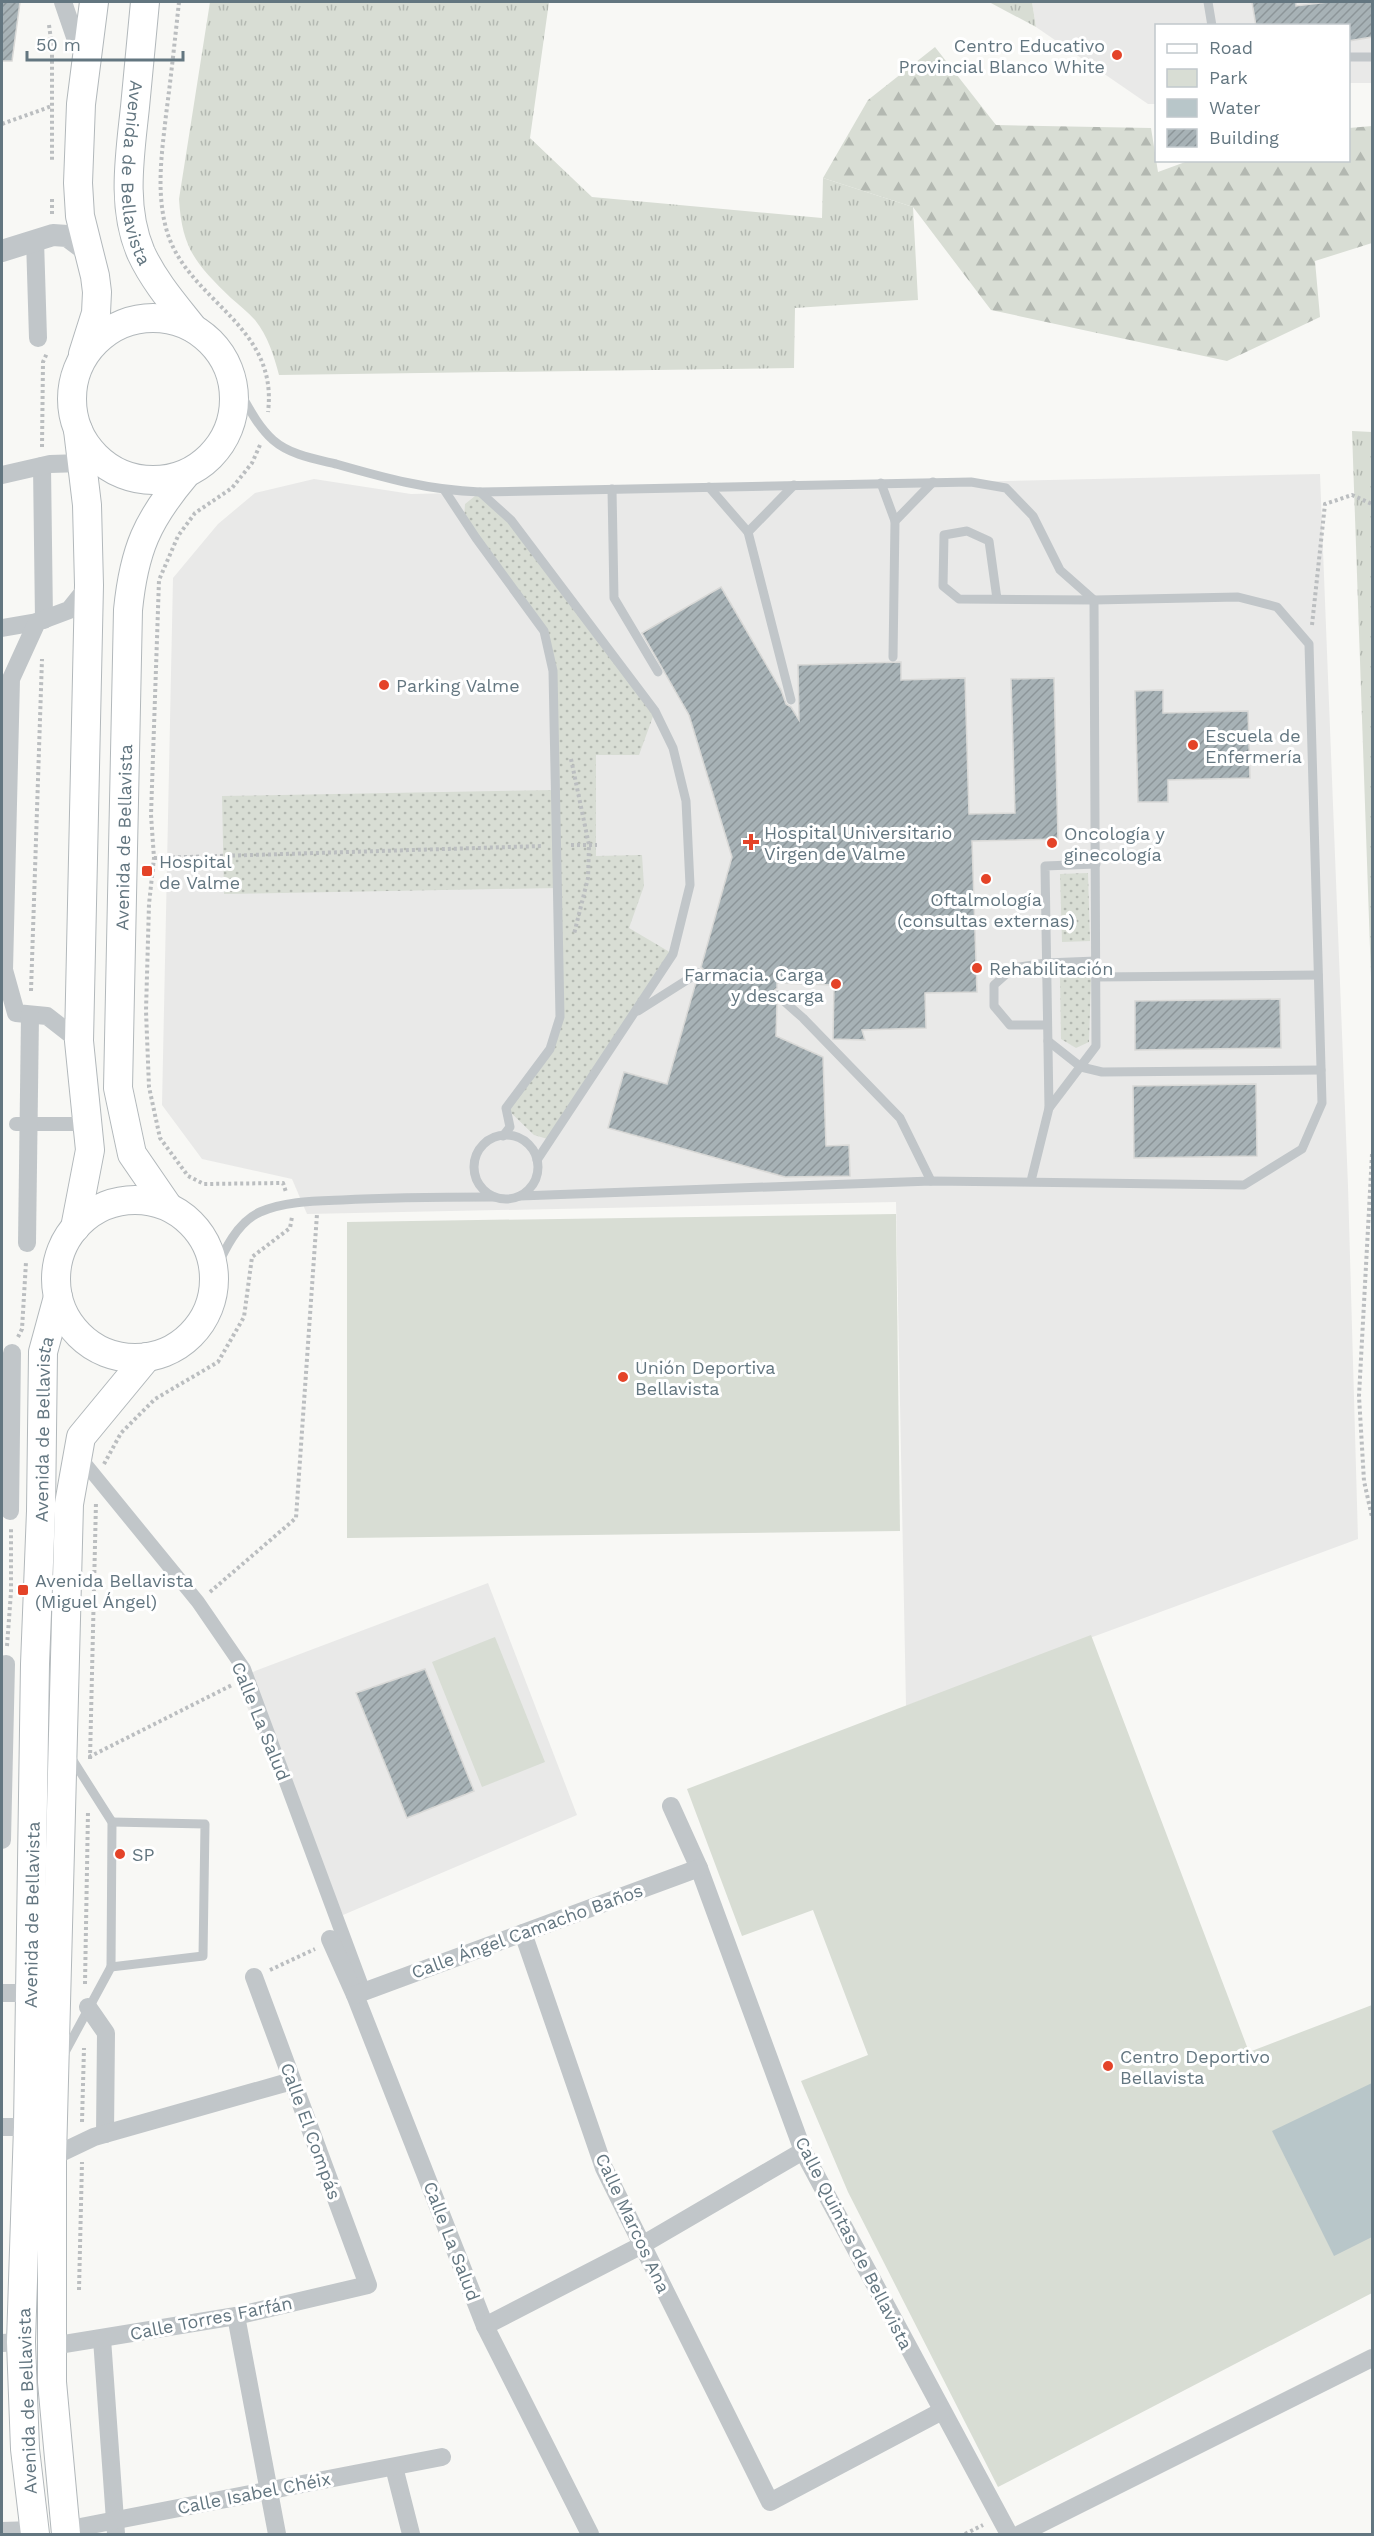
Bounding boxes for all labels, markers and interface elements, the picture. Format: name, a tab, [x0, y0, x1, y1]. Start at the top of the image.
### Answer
scale bar	[27, 24, 183, 62]
legend	[1155, 24, 1350, 162]
text: 50 m	[36, 34, 81, 55]
place label: Centro Educativo Provincial Blanco White	[898, 35, 1105, 77]
text: Road	[1209, 37, 1253, 58]
marker: Centro Educativo Provincial Blanco White	[1110, 48, 1124, 62]
text: Park	[1209, 67, 1248, 88]
street label: Avenida de Bellavista	[118, 79, 156, 268]
text: Water	[1209, 97, 1261, 118]
text: Building	[1209, 127, 1279, 148]
place label: Parking Valme	[396, 675, 520, 696]
marker: Parking Valme	[377, 678, 391, 692]
place label: Escuela de Enfermería	[1205, 725, 1302, 767]
marker: Escuela de Enfermería	[1186, 738, 1200, 752]
street label: Avenida de Bellavista	[111, 744, 136, 931]
place label: Hospital Universitario Virgen de Valme	[764, 822, 952, 864]
place label: Oncología y ginecología	[1064, 823, 1166, 865]
marker: Hospital Universitario Virgen de Valme	[742, 833, 760, 851]
marker: Oncología y ginecología	[1045, 836, 1059, 850]
place label: Hospital de Valme	[159, 851, 240, 893]
marker: Hospital de Valme	[140, 864, 154, 878]
marker: Oftalmología (consultas externas)	[979, 872, 993, 886]
place label: Oftalmología (consultas externas)	[897, 889, 1075, 931]
place label: Rehabilitación	[989, 958, 1113, 979]
marker: Rehabilitación	[970, 961, 984, 975]
place label: Farmacia. Carga y descarga	[684, 964, 824, 1006]
marker: Farmacia. Carga y descarga	[829, 977, 843, 991]
street label: Avenida de Bellavista	[30, 1333, 57, 1523]
place label: Unión Deportiva Bellavista	[635, 1357, 776, 1399]
marker: Unión Deportiva Bellavista	[616, 1370, 630, 1384]
place label: Avenida Bellavista (Miguel Ángel)	[35, 1570, 194, 1612]
marker: Avenida Bellavista (Miguel Ángel)	[16, 1583, 30, 1597]
street label: Calle La Salud	[228, 1659, 294, 1783]
street label: Avenida de Bellavista	[19, 1821, 43, 2008]
place label: SP	[132, 1844, 155, 1865]
marker: SP	[113, 1847, 127, 1861]
street label: Calle Ángel Camacho Baños	[408, 1879, 646, 1983]
place label: Centro Deportivo Bellavista	[1120, 2046, 1270, 2088]
marker: Centro Deportivo Bellavista	[1101, 2059, 1115, 2073]
street label: Calle El Compás	[277, 2060, 345, 2202]
street label: Calle Quintas de Bellavista	[791, 2133, 917, 2353]
street label: Calle Marcos Ana	[591, 2150, 675, 2296]
street label: Calle La Salud	[420, 2178, 484, 2304]
street label: Calle Torres Farfán	[128, 2292, 294, 2344]
street label: Avenida de Bellavista	[13, 2308, 41, 2494]
street label: Calle Isabel Chéix	[175, 2468, 333, 2518]

